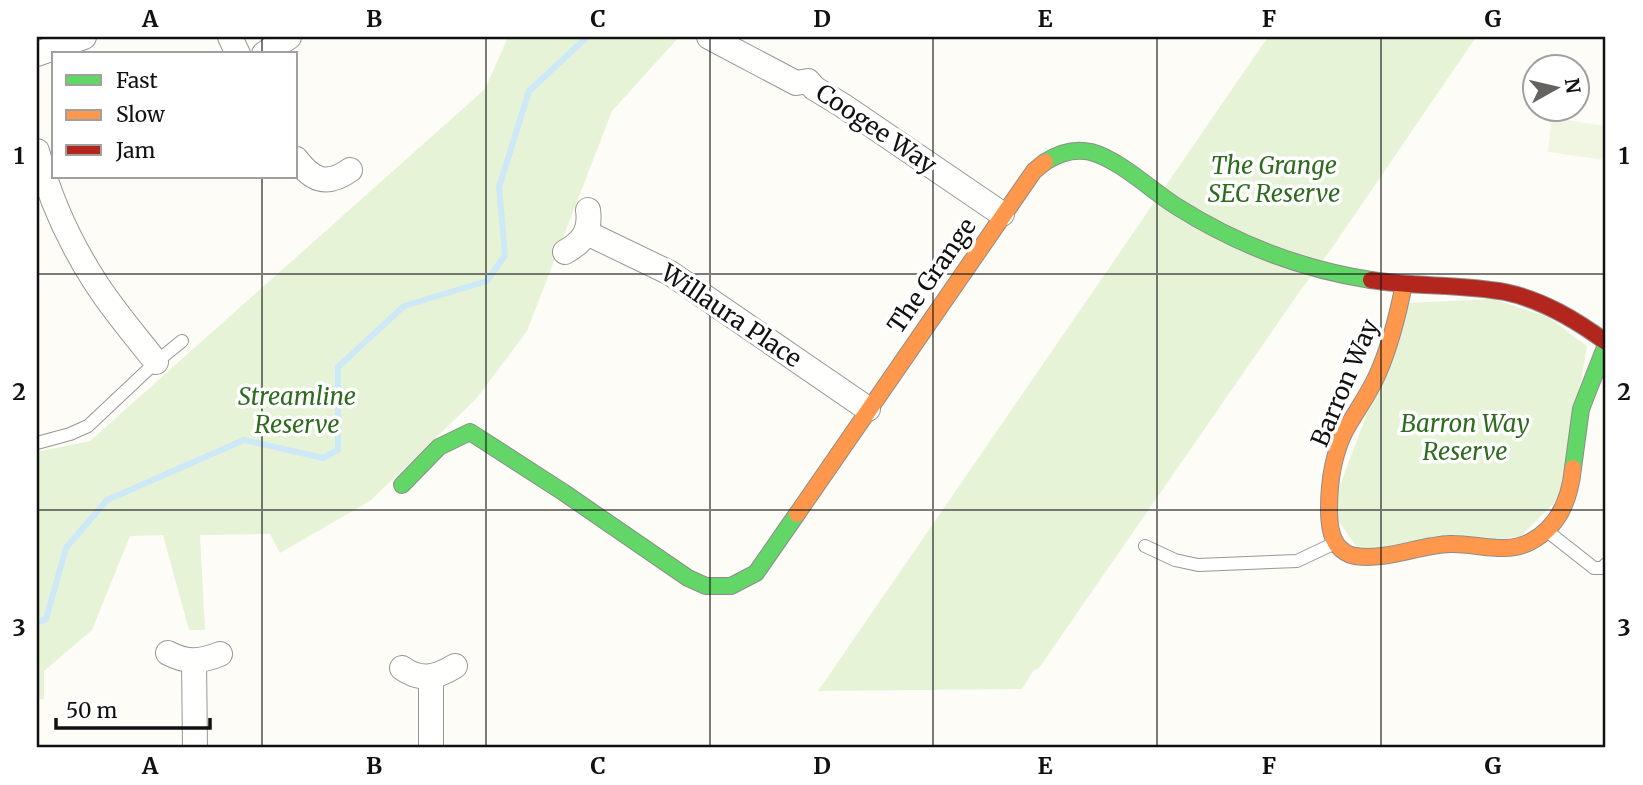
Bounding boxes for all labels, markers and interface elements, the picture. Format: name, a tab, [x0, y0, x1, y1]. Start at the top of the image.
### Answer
text: A	[141, 4, 159, 33]
text: B	[366, 4, 382, 33]
text: C	[590, 4, 606, 33]
text: D	[813, 4, 831, 33]
text: E	[1037, 4, 1053, 33]
text: F	[1262, 4, 1276, 33]
text: G	[1485, 4, 1502, 33]
legend	[52, 52, 298, 178]
north arrow	[1520, 52, 1590, 122]
text: Fast	[116, 67, 158, 94]
street label: Coogee Way	[810, 77, 943, 180]
text: N	[1560, 77, 1586, 95]
text: Slow	[116, 101, 165, 128]
text: Jam	[115, 137, 155, 164]
text: 1	[14, 141, 25, 170]
text: 1	[1619, 141, 1630, 170]
park label: The Grange SEC Reserve	[1208, 150, 1340, 209]
street label: The Grange	[881, 212, 983, 339]
street label: Willaura Place	[654, 257, 807, 374]
street label: Barron Way	[1304, 314, 1385, 451]
text: 2	[12, 377, 26, 406]
text: 2	[1617, 377, 1631, 406]
park label: Streamline Reserve	[238, 381, 356, 440]
park label: Barron Way Reserve	[1400, 408, 1530, 467]
text: 3	[12, 613, 26, 642]
text: 3	[1617, 613, 1631, 642]
scale bar	[56, 687, 210, 731]
text: 50 m	[66, 697, 117, 724]
text: A	[141, 751, 159, 780]
text: B	[366, 751, 382, 780]
text: C	[590, 751, 606, 780]
text: D	[813, 751, 831, 780]
text: E	[1037, 751, 1053, 780]
text: F	[1262, 751, 1276, 780]
text: G	[1485, 751, 1502, 780]

